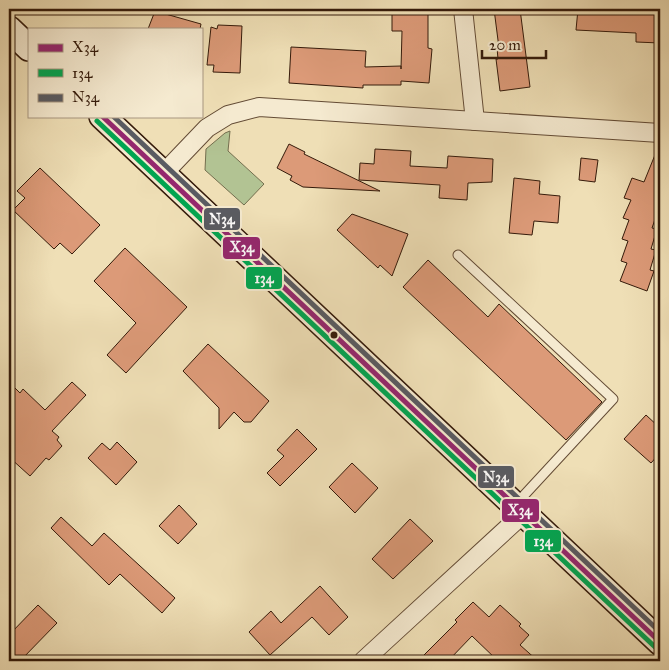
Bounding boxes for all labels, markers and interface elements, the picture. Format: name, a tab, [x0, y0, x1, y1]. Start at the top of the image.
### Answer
legend	[28, 28, 202, 118]
scale bar	[482, 28, 545, 60]
text: 20 m	[489, 36, 521, 54]
text: X34	[72, 38, 99, 56]
text: 134	[72, 64, 93, 82]
text: N34	[72, 88, 100, 106]
line badge: N34	[203, 207, 241, 231]
text: N34	[209, 211, 236, 229]
line badge: X34	[222, 236, 261, 260]
text: X34	[229, 239, 255, 257]
line badge: 134	[245, 266, 283, 290]
text: 134	[255, 270, 275, 288]
unlabelled marker	[329, 330, 339, 340]
line badge: N34	[477, 465, 515, 489]
text: N34	[483, 469, 510, 487]
line badge: X34	[501, 498, 540, 523]
text: X34	[507, 502, 533, 520]
line badge: 134	[524, 529, 562, 553]
text: 134	[534, 533, 554, 551]

